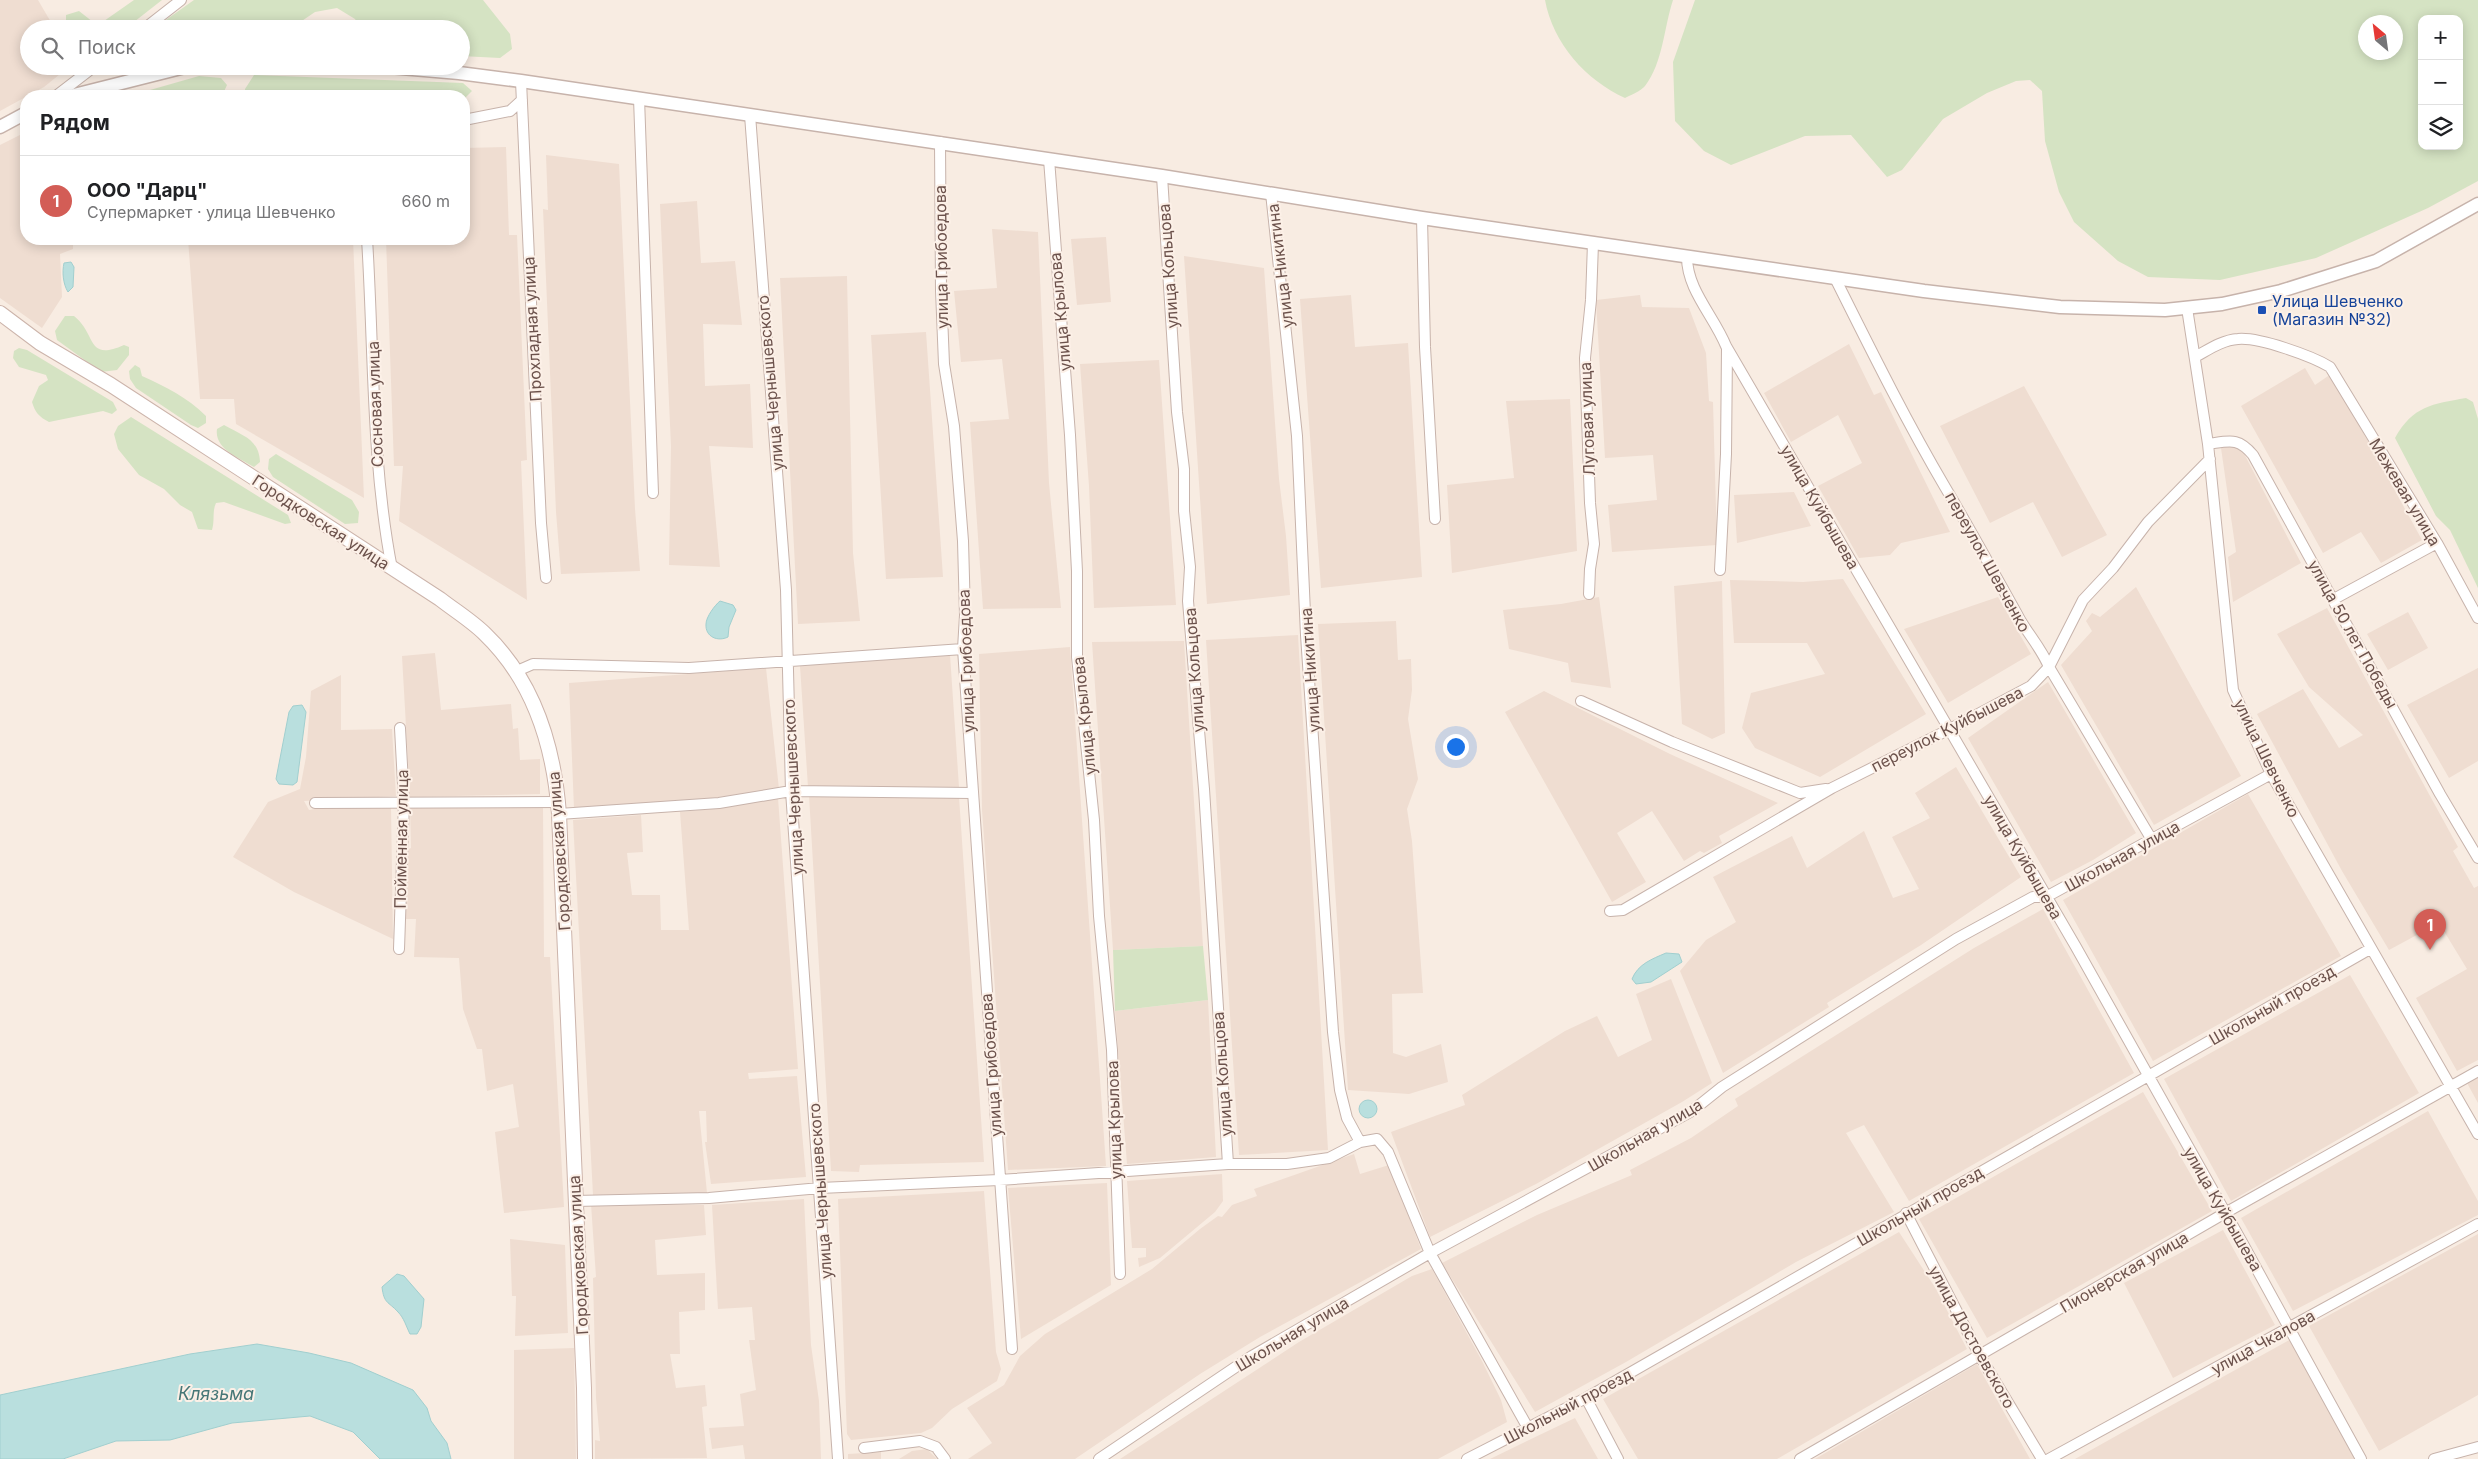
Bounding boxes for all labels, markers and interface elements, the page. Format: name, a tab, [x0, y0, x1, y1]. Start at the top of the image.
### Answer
north arrow	[2358, 15, 2403, 60]
map controls	[2418, 15, 2463, 150]
button: +	[2418, 15, 2463, 60]
search box	[20, 20, 470, 75]
icon: search	[38, 34, 66, 62]
text: Поиск	[78, 36, 136, 59]
button: −	[2418, 60, 2463, 105]
button: layers	[2418, 105, 2463, 150]
text: Рядом	[40, 110, 110, 135]
text: ООО "Дарц"	[87, 179, 208, 202]
street label: улица Грибоедова	[930, 185, 952, 329]
text: 1	[53, 191, 59, 211]
text: 660 m	[402, 191, 450, 211]
text: Супермаркет · улица Шевченко	[87, 202, 336, 222]
street label: улица Кольцова	[1154, 203, 1182, 329]
street label: улица Никитина	[1262, 203, 1298, 329]
street label: улица Крылова	[1045, 252, 1075, 372]
street label: Прохладная улица	[518, 256, 546, 402]
place label: Улица Шевченко (Магазин №32)	[2272, 291, 2403, 329]
street label: улица Чернышевского	[752, 294, 788, 472]
marker: Улица Шевченко (Магазин №32)	[2256, 304, 2268, 316]
street label: Сосновая улица	[363, 341, 387, 467]
street label: Луговая улица	[1575, 362, 1599, 476]
street label: Межевая улица	[2365, 434, 2445, 550]
street label: улица Куйбышева	[1776, 441, 1864, 573]
street label: Городковская улица	[249, 470, 393, 574]
street label: переулок Шевченко	[1941, 488, 2035, 636]
street label: улица 50 лет Победы	[2304, 556, 2402, 712]
street label: улица Грибоедова	[953, 589, 979, 733]
street label: улица Кольцова	[1180, 607, 1208, 733]
street label: улица Никитина	[1296, 607, 1324, 733]
street label: улица Крылова	[1068, 656, 1100, 776]
street label: переулок Куйбышева	[1868, 682, 2026, 776]
street label: улица Шевченко	[2230, 695, 2304, 821]
street label: улица Чернышевского	[778, 698, 808, 876]
your location	[1443, 734, 1469, 760]
street label: Пойменная улица	[390, 769, 412, 909]
street label: Городковская улица	[543, 771, 575, 931]
street label: улица Куйбышева	[1979, 791, 2067, 923]
street label: Школьная улица	[2061, 816, 2183, 896]
pin: 1	[2414, 909, 2446, 950]
street label: Школьный проезд	[2205, 961, 2339, 1049]
street label: улица Грибоедова	[976, 993, 1006, 1137]
street label: улица Кольцова	[1208, 1011, 1236, 1137]
street label: улица Крылова	[1102, 1060, 1126, 1180]
street label: Школьная улица	[1584, 1094, 1706, 1176]
street label: улица Чернышевского	[804, 1102, 836, 1280]
street label: улица Куйбышева	[2179, 1143, 2267, 1275]
street label: Школьный проезд	[1853, 1162, 1987, 1250]
street label: Городковская улица	[564, 1175, 592, 1335]
street label: Пионерская улица	[2056, 1227, 2192, 1317]
street label: улица Достоевского	[1924, 1262, 2020, 1412]
street label: Школьная улица	[1232, 1292, 1352, 1376]
street label: улица Чкалова	[2208, 1305, 2318, 1379]
street label: Школьный проезд	[1500, 1364, 1636, 1448]
water label: Клязьма	[178, 1383, 254, 1404]

